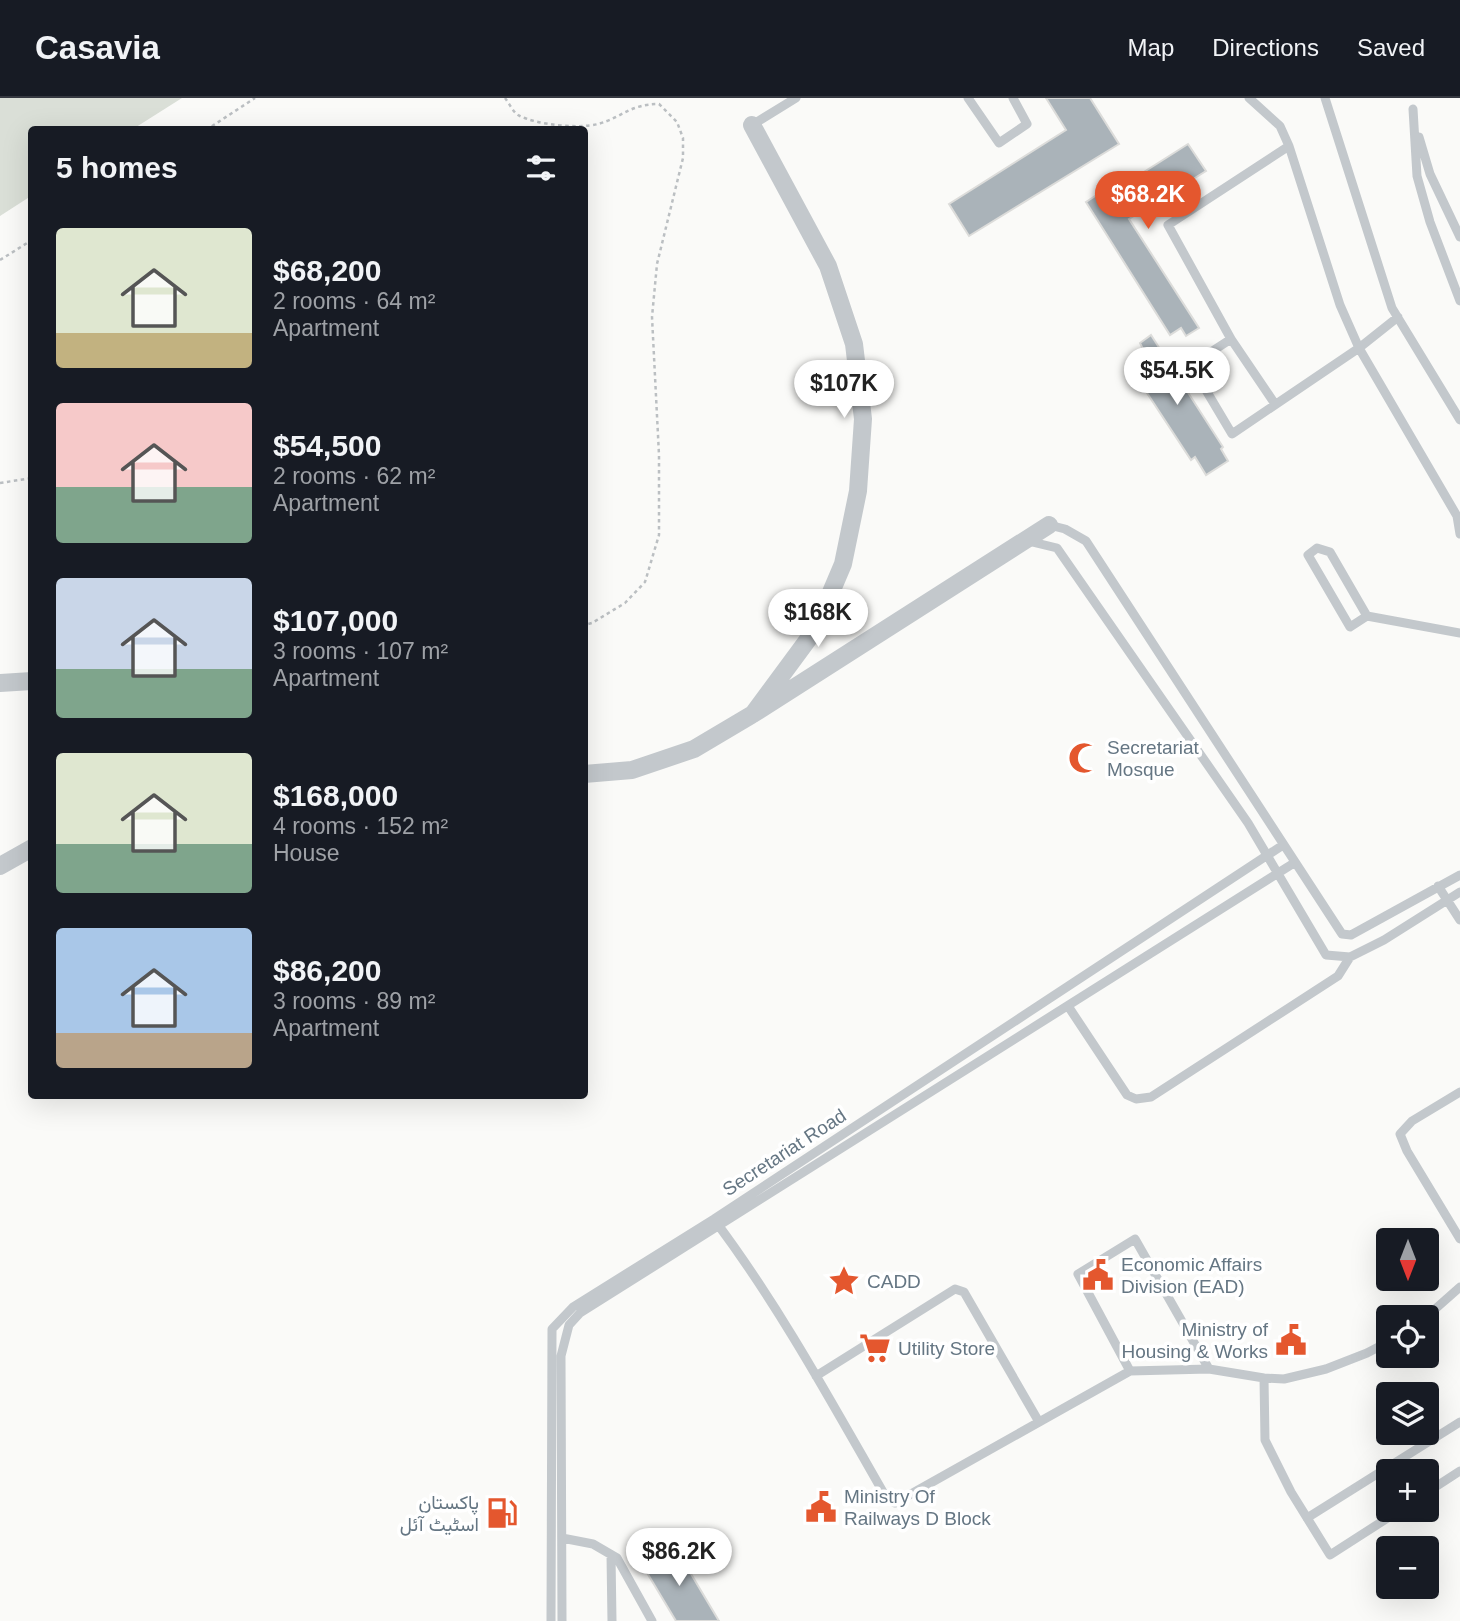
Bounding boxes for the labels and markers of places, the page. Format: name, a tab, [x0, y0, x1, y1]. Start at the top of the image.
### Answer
pin: $68.2K	[1091, 172, 1205, 231]
pin: $54.5K	[1120, 348, 1234, 407]
pin: $107K	[795, 360, 893, 420]
pin: $168K	[769, 589, 867, 649]
place label: Secretariat Mosque	[1107, 737, 1200, 780]
mosque icon: Secretariat Mosque	[1067, 741, 1101, 775]
place label: Economic Affairs Division (EAD)	[1121, 1254, 1262, 1297]
public building icon: Economic Affairs Division (EAD)	[1081, 1258, 1115, 1292]
place icon: CADD	[827, 1264, 861, 1298]
place label: CADD	[867, 1271, 921, 1292]
place label: Ministry of Housing & Works	[1122, 1319, 1269, 1362]
public building icon: Ministry of Housing & Works	[1274, 1323, 1308, 1357]
supermarket icon: Utility Store	[858, 1331, 892, 1365]
place label: Utility Store	[898, 1338, 995, 1359]
place label: Ministry Of Railways D Block	[844, 1486, 991, 1529]
public building icon: Ministry Of Railways D Block	[804, 1490, 838, 1524]
place label: پاکستان اسٹیٹ آئل	[400, 1492, 479, 1536]
fuel station icon: پاکستان اسٹیٹ آئل	[485, 1496, 519, 1530]
pin: $86.2K	[622, 1528, 736, 1588]

